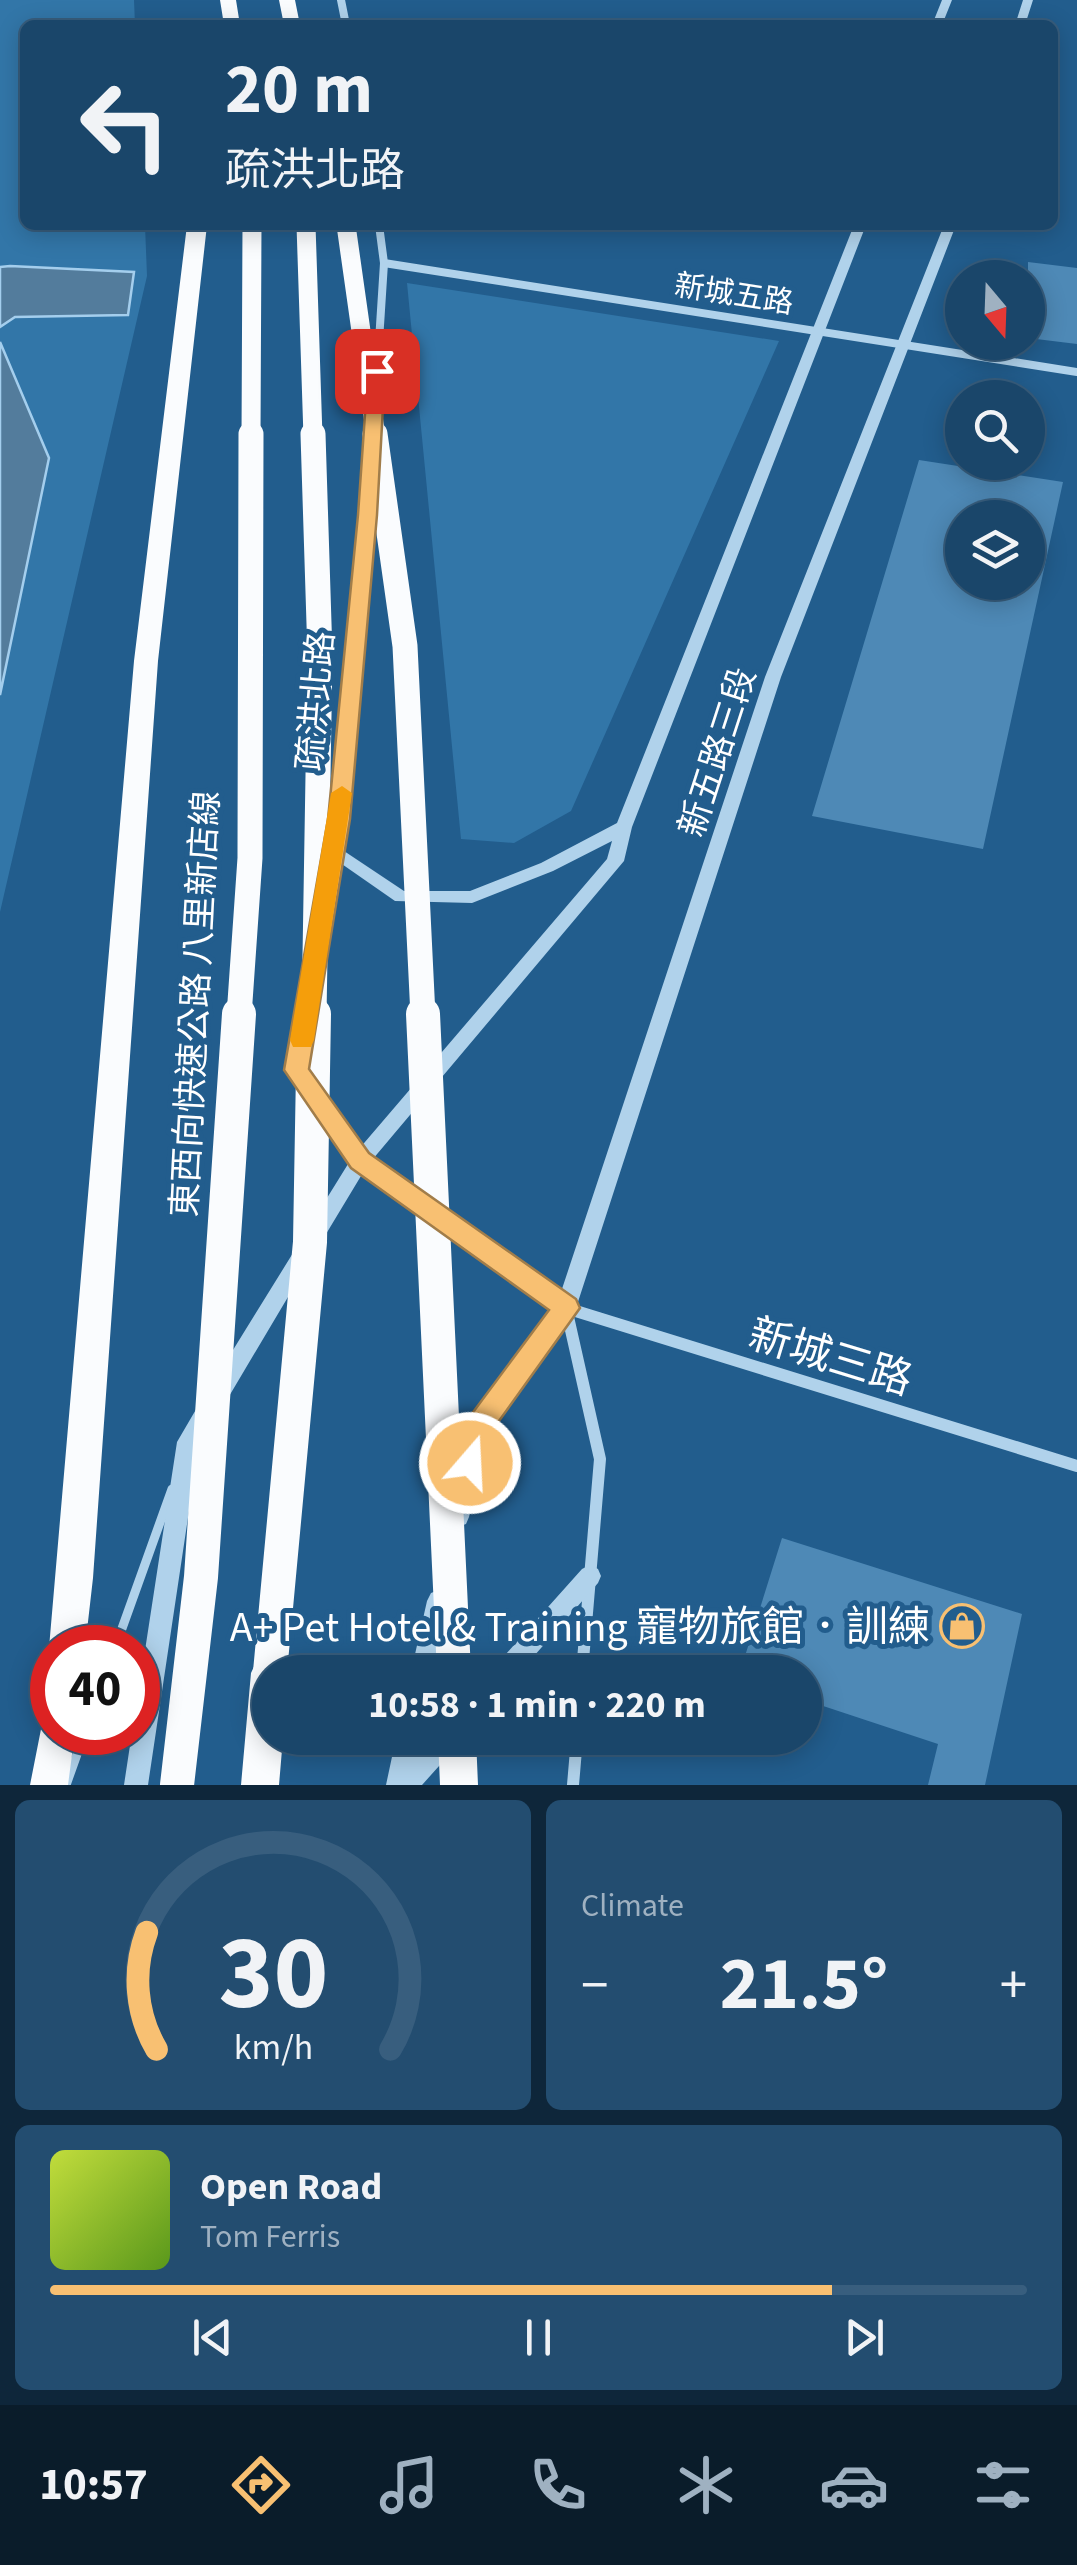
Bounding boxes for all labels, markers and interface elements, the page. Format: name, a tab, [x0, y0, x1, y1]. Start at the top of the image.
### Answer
text: 20 m	[225, 40, 373, 140]
icon: left	[60, 60, 190, 190]
text: 疏洪北路	[225, 139, 405, 203]
north arrow	[945, 260, 1045, 360]
map controls	[945, 260, 1045, 600]
street label: 新城五路	[671, 264, 797, 325]
pin	[335, 329, 420, 414]
icon: arrive	[350, 344, 405, 399]
button: search	[945, 380, 1045, 480]
button: layers	[945, 500, 1045, 600]
street label: 疏洪北路	[285, 629, 347, 773]
street label: 新五路三段	[667, 661, 769, 843]
street label: 東西向快速公路 八里新店線	[160, 790, 232, 1219]
street label: 新城三路	[741, 1305, 920, 1411]
position arrow	[418, 1411, 522, 1515]
place label: A+ Pet Hotel & Training 寵物旅館．訓練	[230, 1598, 930, 1658]
shop icon: A+ Pet Hotel & Training 寵物旅館．訓練	[939, 1603, 985, 1649]
speed limit sign: 40	[30, 1625, 160, 1755]
text: 10:58 · 1 min · 220 m	[368, 1678, 706, 1732]
text: Climate	[581, 1883, 684, 1929]
text: 30	[218, 1901, 328, 2049]
text: 21.5°	[720, 1931, 888, 2038]
text: −	[581, 1947, 608, 2025]
text: +	[1000, 1947, 1027, 2025]
text: km/h	[233, 2022, 313, 2073]
text: Open Road	[200, 2160, 382, 2214]
text: Tom Ferris	[200, 2214, 340, 2260]
icon: previous	[185, 2310, 240, 2365]
icon: pause	[511, 2310, 566, 2365]
icon: next	[837, 2310, 892, 2365]
icon: directions	[226, 2450, 296, 2520]
icon: music	[374, 2450, 444, 2520]
icon: phone	[523, 2450, 593, 2520]
icon: climate	[671, 2450, 741, 2520]
icon: car	[819, 2450, 889, 2520]
icon: filters	[968, 2450, 1038, 2520]
text: 10:57	[39, 2453, 148, 2517]

